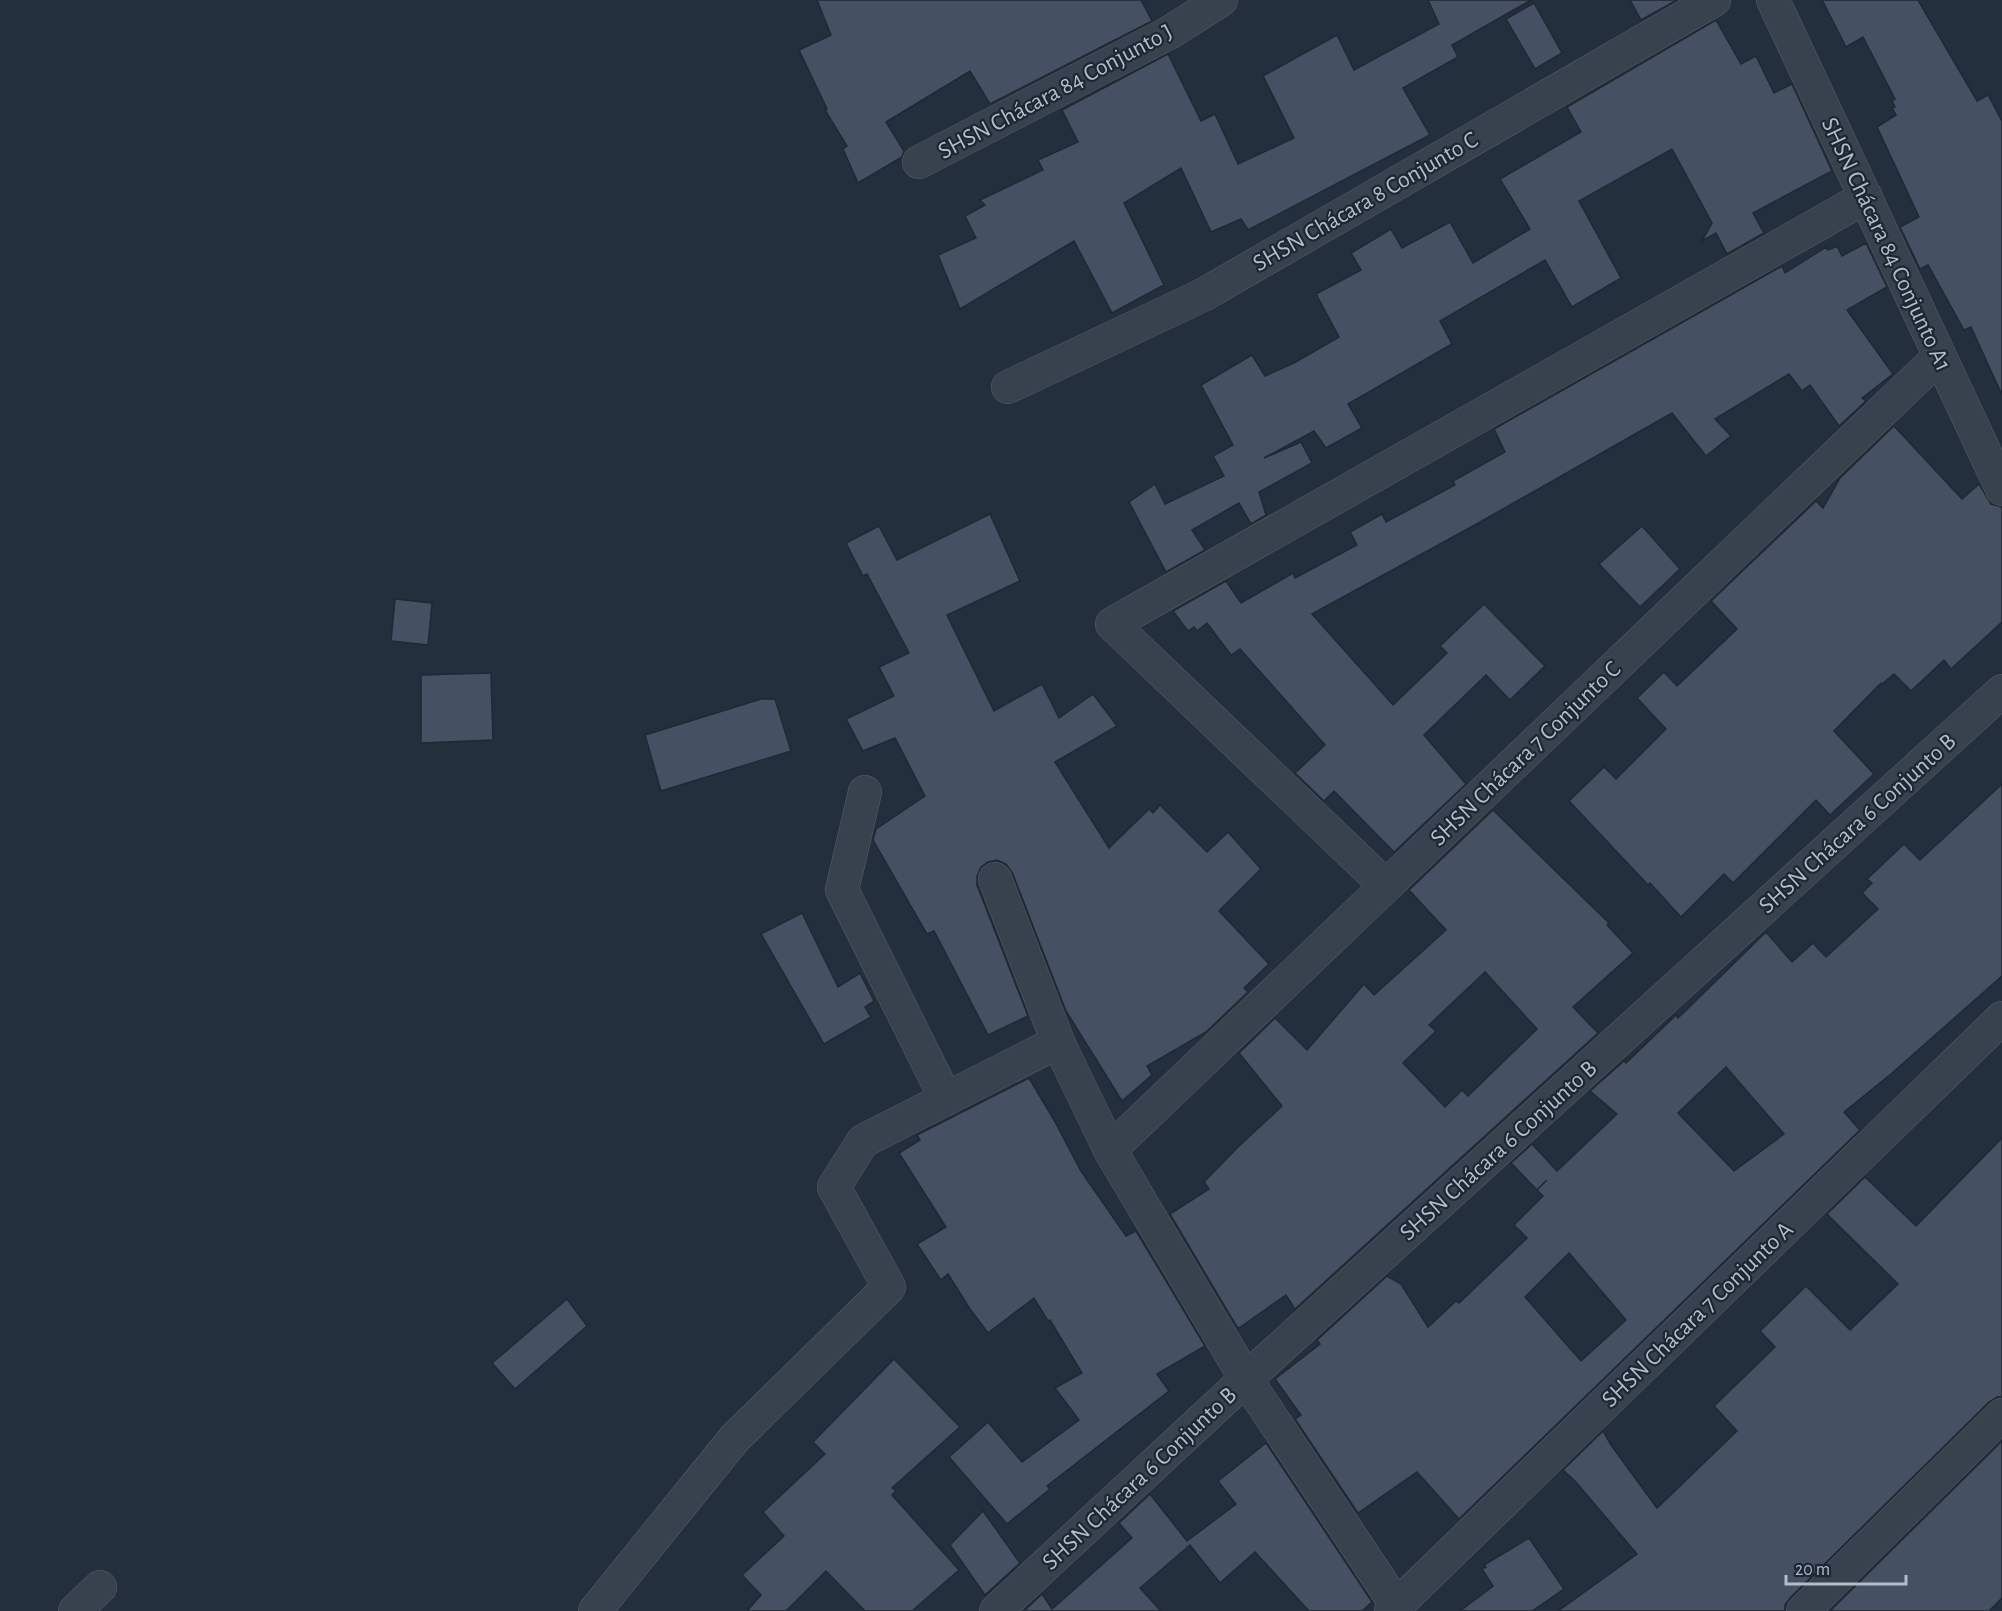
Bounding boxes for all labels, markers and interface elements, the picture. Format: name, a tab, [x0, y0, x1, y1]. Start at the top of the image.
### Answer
street label: SHSN Chácara 84 Conjunto J	[934, 20, 1177, 164]
street label: SHSN Chácara 84 Conjunto A1	[1817, 114, 1955, 375]
street label: SHSN Chácara 8 Conjunto C	[1249, 128, 1482, 276]
street label: SHSN Chácara 7 Conjunto C	[1426, 657, 1625, 851]
street label: SHSN Chácara 6 Conjunto B	[1755, 729, 1961, 918]
street label: SHSN Chácara 6 Conjunto B	[1396, 1056, 1602, 1245]
street label: SHSN Chácara 7 Conjunto A	[1597, 1217, 1798, 1412]
street label: SHSN Chácara 6 Conjunto B	[1038, 1383, 1241, 1575]
scale bar	[1786, 1548, 1906, 1586]
text: 20 m	[1795, 1561, 1830, 1579]

